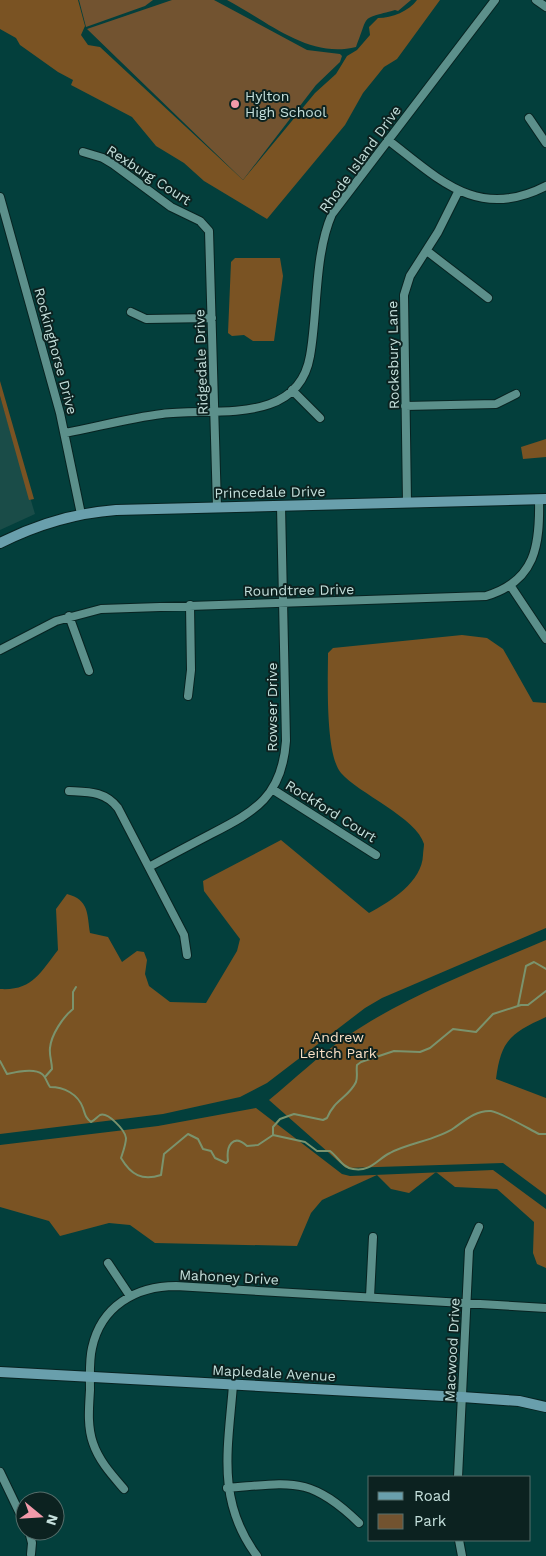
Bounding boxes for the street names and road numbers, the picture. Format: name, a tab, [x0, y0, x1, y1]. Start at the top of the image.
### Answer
street label: Rhode Island Drive	[316, 102, 404, 216]
street label: Rexburg Court	[104, 142, 194, 208]
street label: Rockinghorse Drive	[31, 286, 81, 416]
street label: Rocksbury Lane	[384, 301, 402, 409]
street label: Ridgedale Drive	[191, 309, 211, 415]
street label: Princedale Drive	[214, 483, 326, 501]
street label: Roundtree Drive	[244, 581, 354, 599]
street label: Rowser Drive	[264, 662, 280, 752]
street label: Rockford Court	[283, 777, 379, 845]
street label: Mahoney Drive	[179, 1266, 279, 1288]
street label: Macwood Drive	[441, 1298, 463, 1402]
street label: Mapledale Avenue	[212, 1362, 336, 1384]

